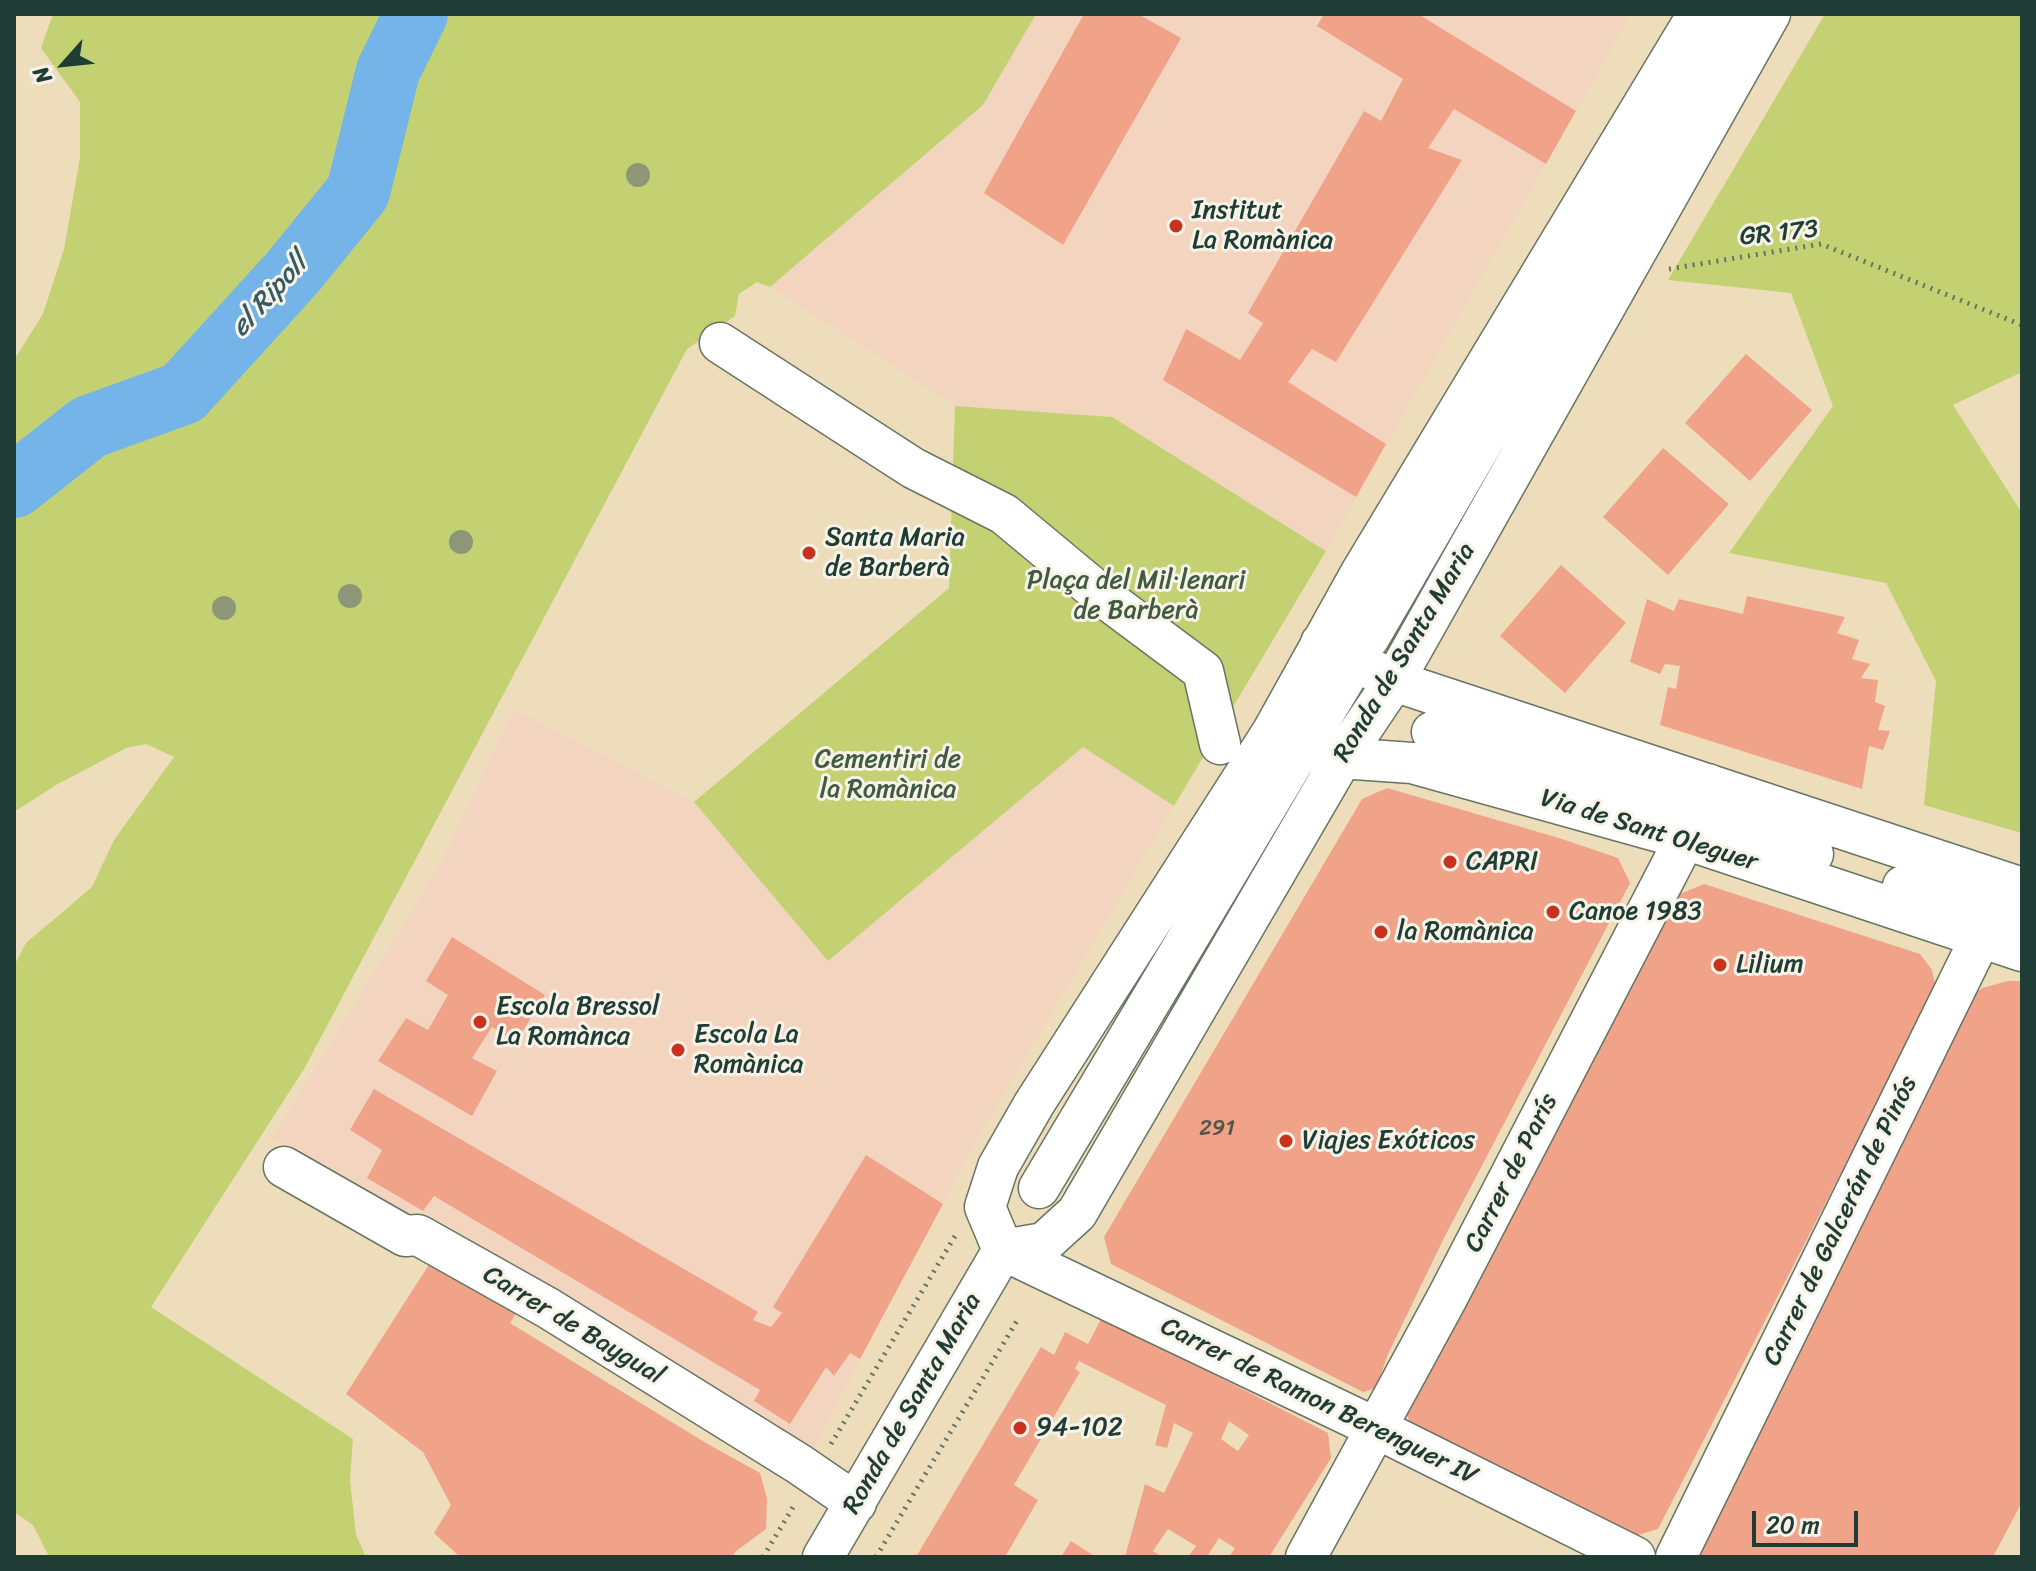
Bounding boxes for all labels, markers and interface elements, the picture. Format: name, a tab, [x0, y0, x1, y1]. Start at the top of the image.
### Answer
north arrow	[24, 24, 104, 104]
text: N	[21, 59, 63, 91]
place label: Institut La Romànica	[1192, 195, 1333, 256]
street label: GR 173	[1738, 214, 1820, 254]
marker: Institut La Romànica	[1167, 217, 1185, 235]
water label: el Ripoll	[224, 248, 316, 344]
place label: Santa Maria de Barberà	[825, 522, 965, 584]
street label: Ronda de Santa Maria	[1327, 538, 1483, 768]
marker: Santa Maria de Barberà	[800, 544, 818, 562]
park label: Plaça del Mil·lenari de Barberà	[1027, 565, 1245, 626]
park label: Cementiri de la Romànica	[815, 744, 961, 806]
street label: Via de Sant Oleguer	[1537, 783, 1761, 879]
place label: CAPRI	[1466, 846, 1538, 878]
marker: CAPRI	[1441, 853, 1459, 871]
place label: Canoe 1983	[1569, 896, 1702, 928]
marker: Canoe 1983	[1544, 903, 1562, 921]
place label: la Romànica	[1397, 916, 1533, 948]
marker: la Romànica	[1372, 923, 1390, 941]
place label: Lilium	[1736, 949, 1804, 981]
marker: Lilium	[1711, 956, 1729, 974]
place label: Escola Bressol La Romànca	[496, 991, 659, 1052]
marker: Escola Bressol La Romànca	[471, 1013, 489, 1031]
place label: Escola La Romànica	[694, 1019, 803, 1080]
marker: Escola La Romànica	[669, 1041, 687, 1059]
street label: Carrer de Galcerán de Pinós	[1757, 1071, 1925, 1371]
street label: Carrer de París	[1459, 1088, 1565, 1258]
house number: 291	[1199, 1116, 1235, 1142]
place label: Viajes Exóticos	[1302, 1125, 1475, 1157]
marker: Viajes Exóticos	[1277, 1132, 1295, 1150]
street label: Carrer de Baygual	[477, 1260, 669, 1392]
street label: Ronda de Santa Maria	[837, 1288, 989, 1520]
street label: Carrer de Ramon Berenguer IV	[1155, 1311, 1483, 1493]
place label: 94-102	[1036, 1412, 1123, 1444]
marker: 94-102	[1011, 1419, 1029, 1437]
scale bar	[1756, 1495, 1862, 1545]
text: 20 m	[1766, 1504, 1820, 1546]

